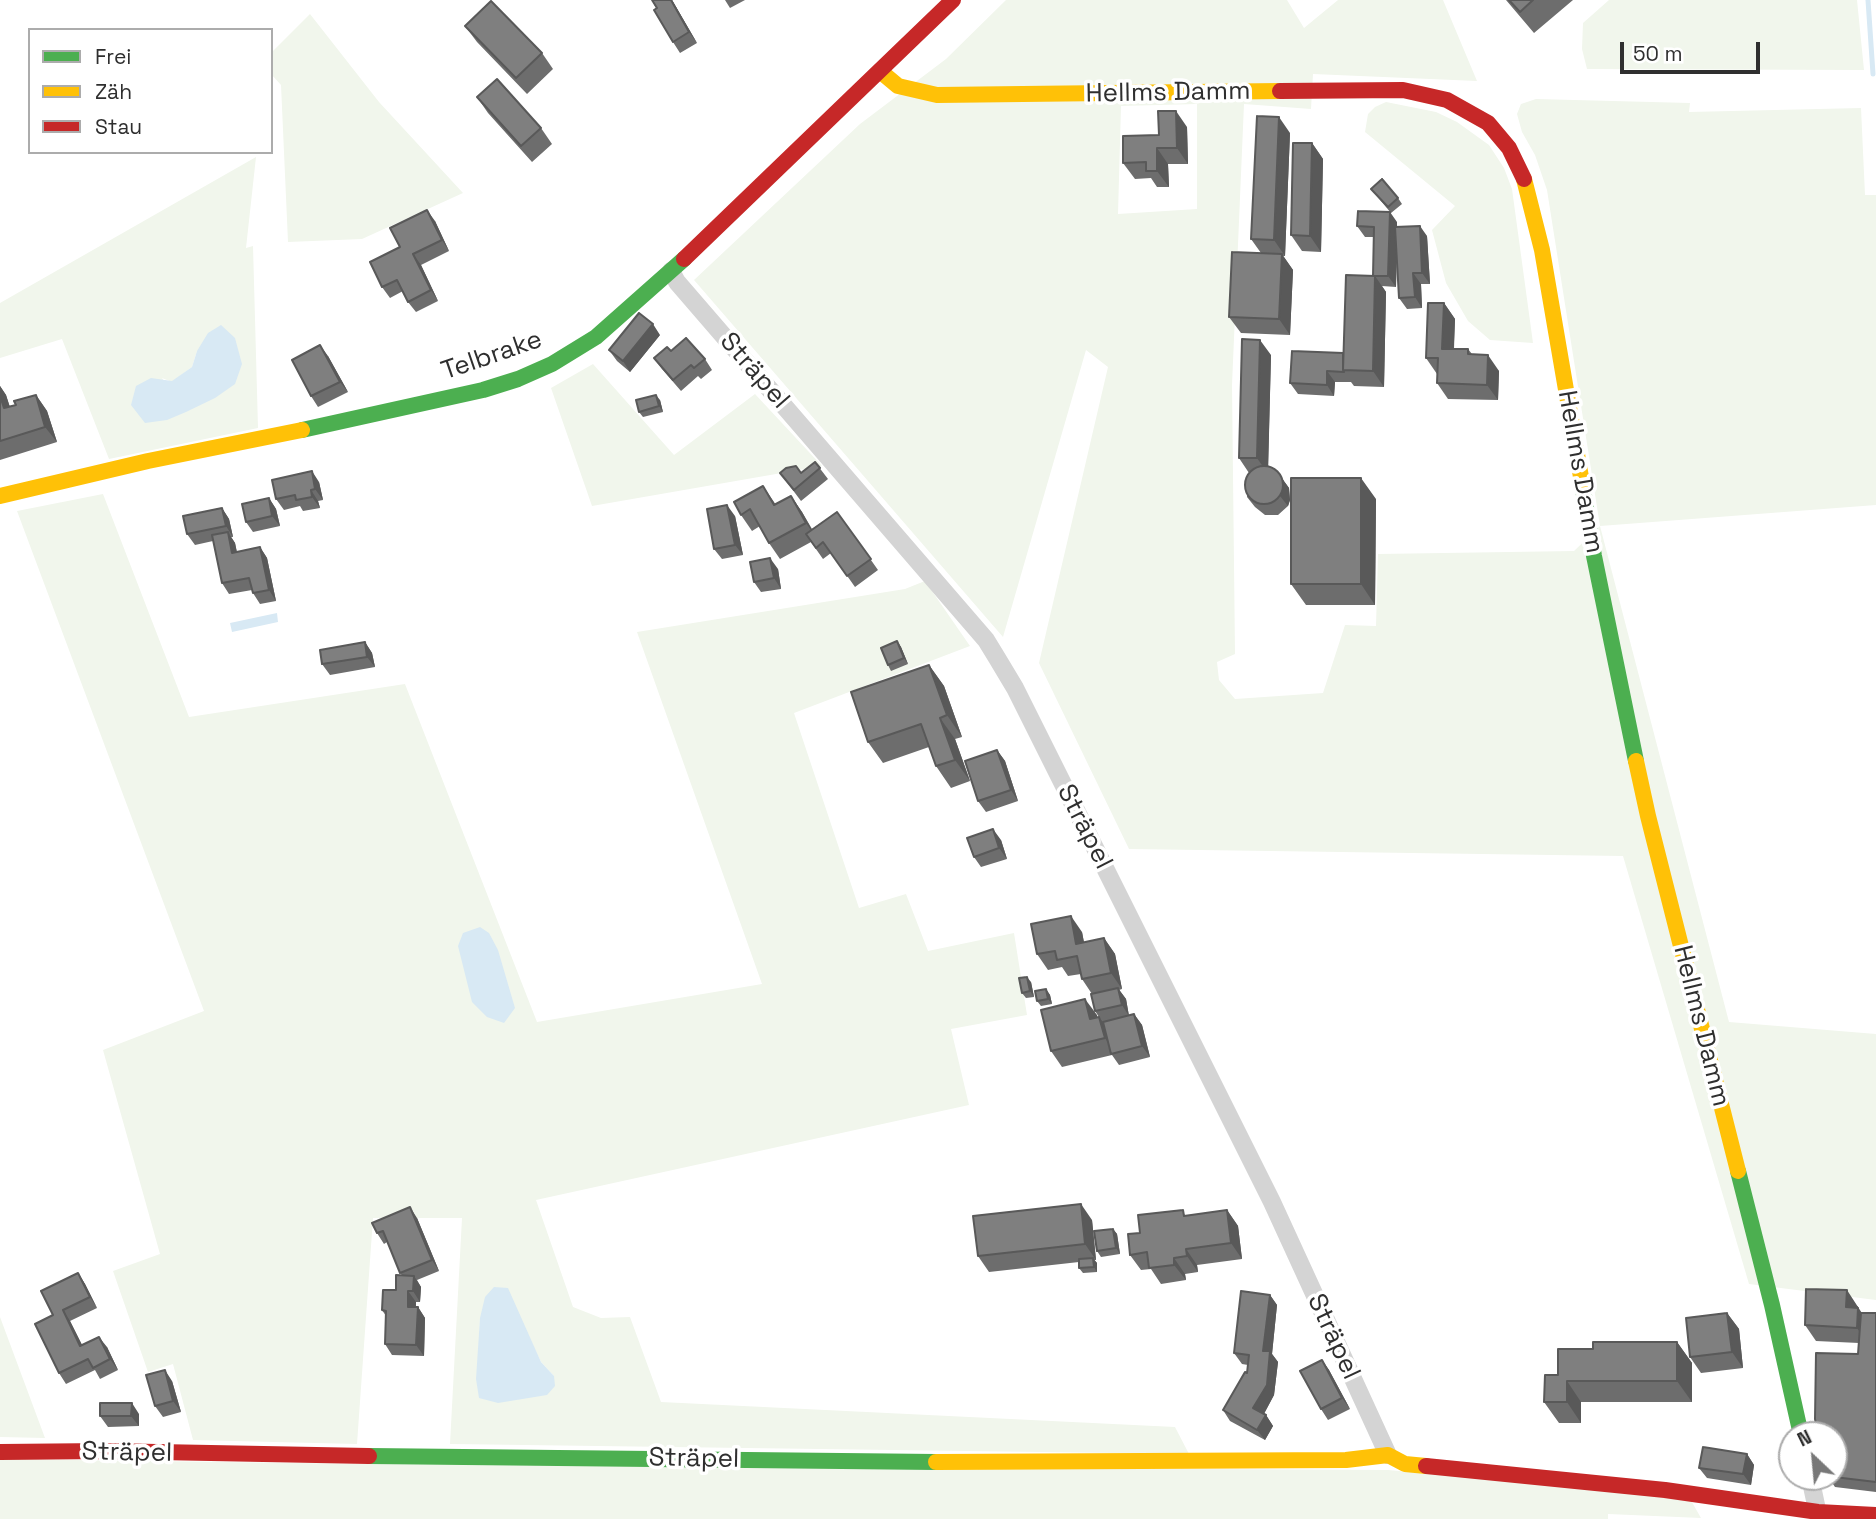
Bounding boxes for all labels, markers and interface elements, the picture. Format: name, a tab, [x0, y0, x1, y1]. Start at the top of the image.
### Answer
legend	[28, 28, 273, 154]
scale bar	[1624, 28, 1764, 72]
text: 50 m	[1633, 40, 1683, 67]
text: Frei	[95, 43, 131, 70]
street label: Hellms Damm	[1085, 76, 1251, 110]
text: Zäh	[95, 78, 132, 105]
text: Stau	[95, 113, 142, 140]
street label: Telbrake	[438, 324, 546, 388]
street label: Sträpel	[712, 327, 796, 415]
street label: Hellms Damm	[1550, 388, 1610, 556]
street label: Sträpel	[1050, 780, 1118, 874]
street label: Hellms Damm	[1666, 942, 1736, 1110]
street label: Sträpel	[1300, 1289, 1366, 1385]
north arrow	[1778, 1421, 1848, 1491]
text: N	[1793, 1424, 1816, 1453]
street label: Sträpel	[81, 1437, 173, 1469]
street label: Sträpel	[648, 1443, 740, 1475]

